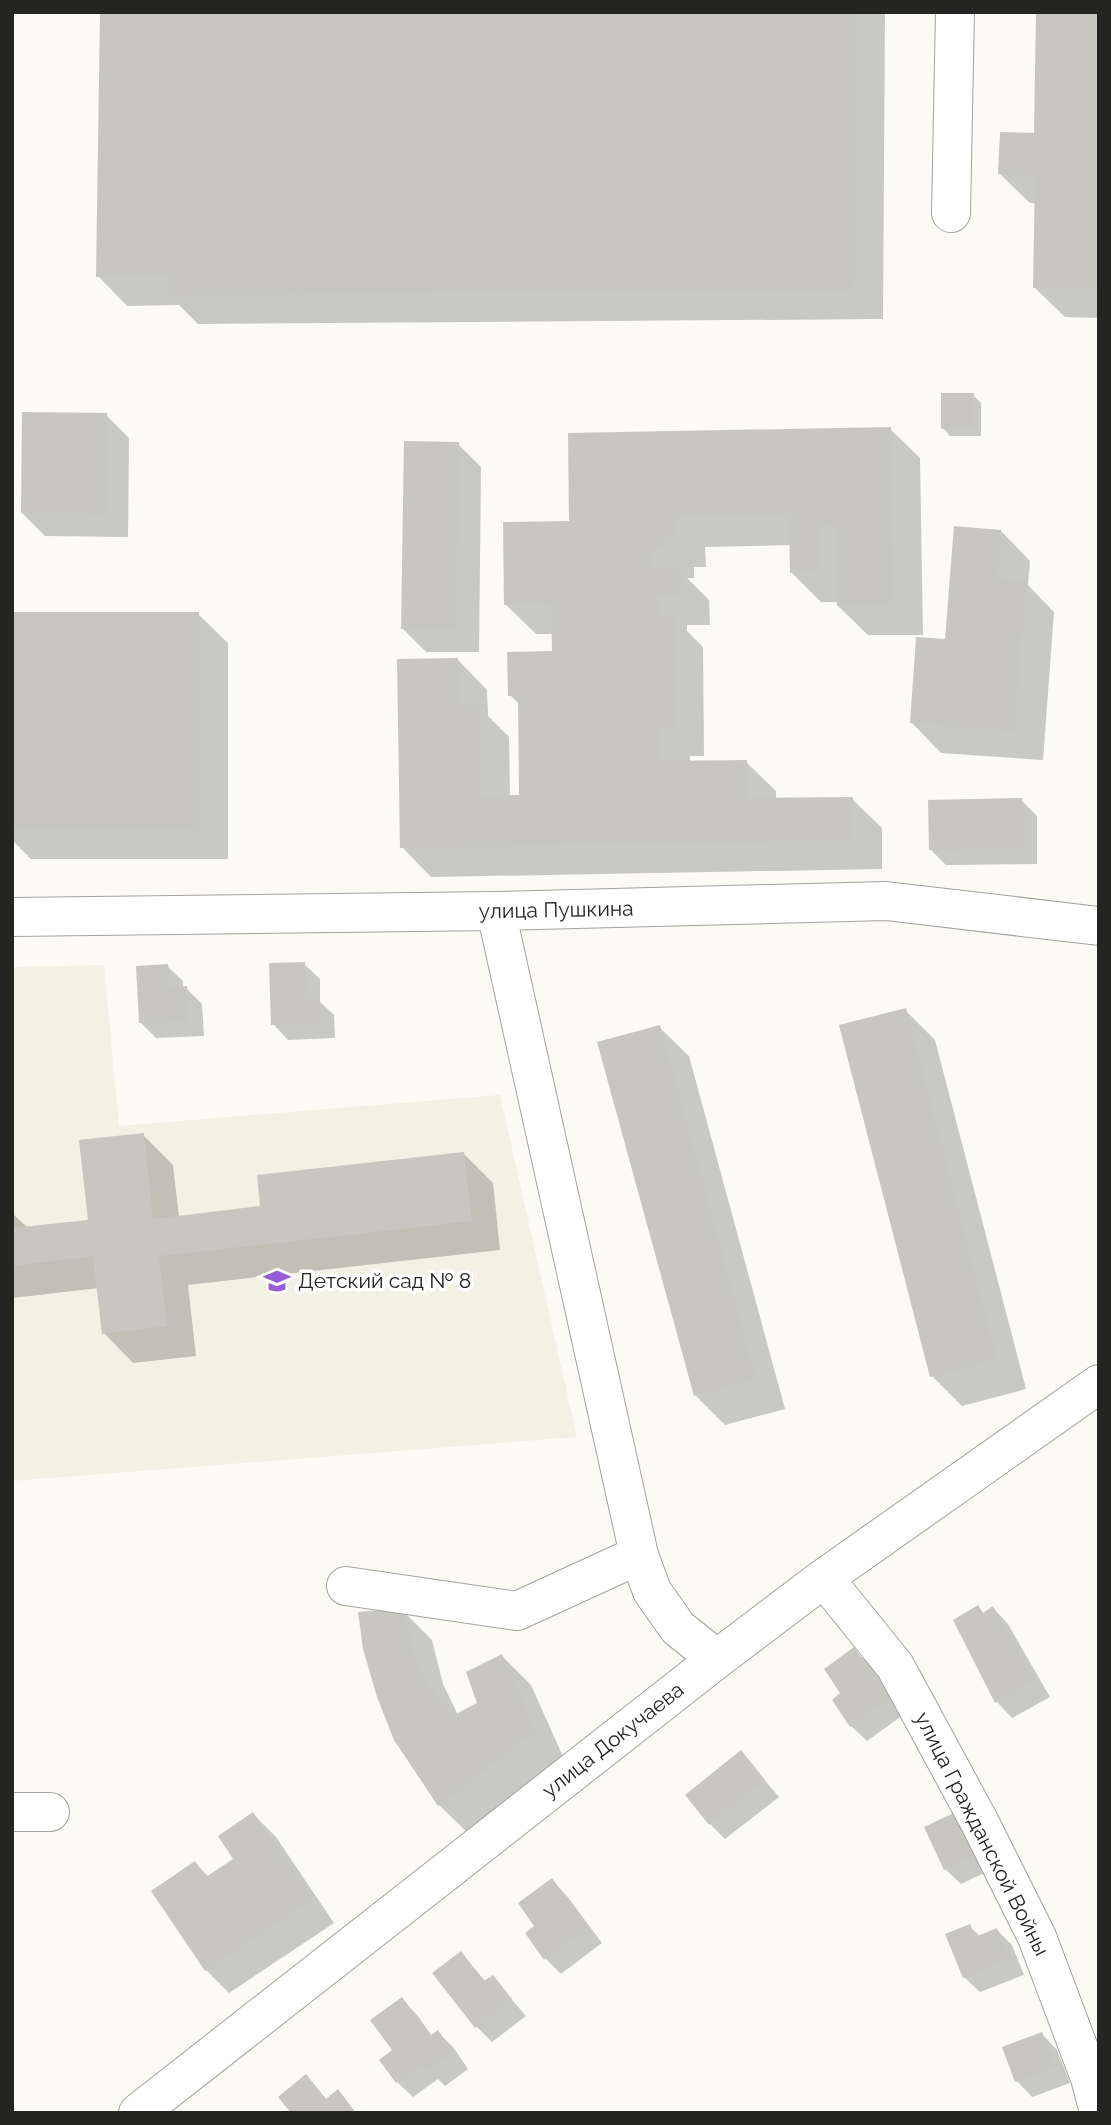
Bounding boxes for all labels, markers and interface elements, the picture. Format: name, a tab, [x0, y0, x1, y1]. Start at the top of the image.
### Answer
street label: улица Пушкина	[478, 896, 634, 923]
school or university icon: Детский сад № 8	[262, 1266, 292, 1296]
place label: Детский сад № 8	[298, 1268, 471, 1293]
street label: улица Докучаева	[537, 1677, 688, 1803]
street label: улица Гражданской Войны	[910, 1708, 1055, 1960]

